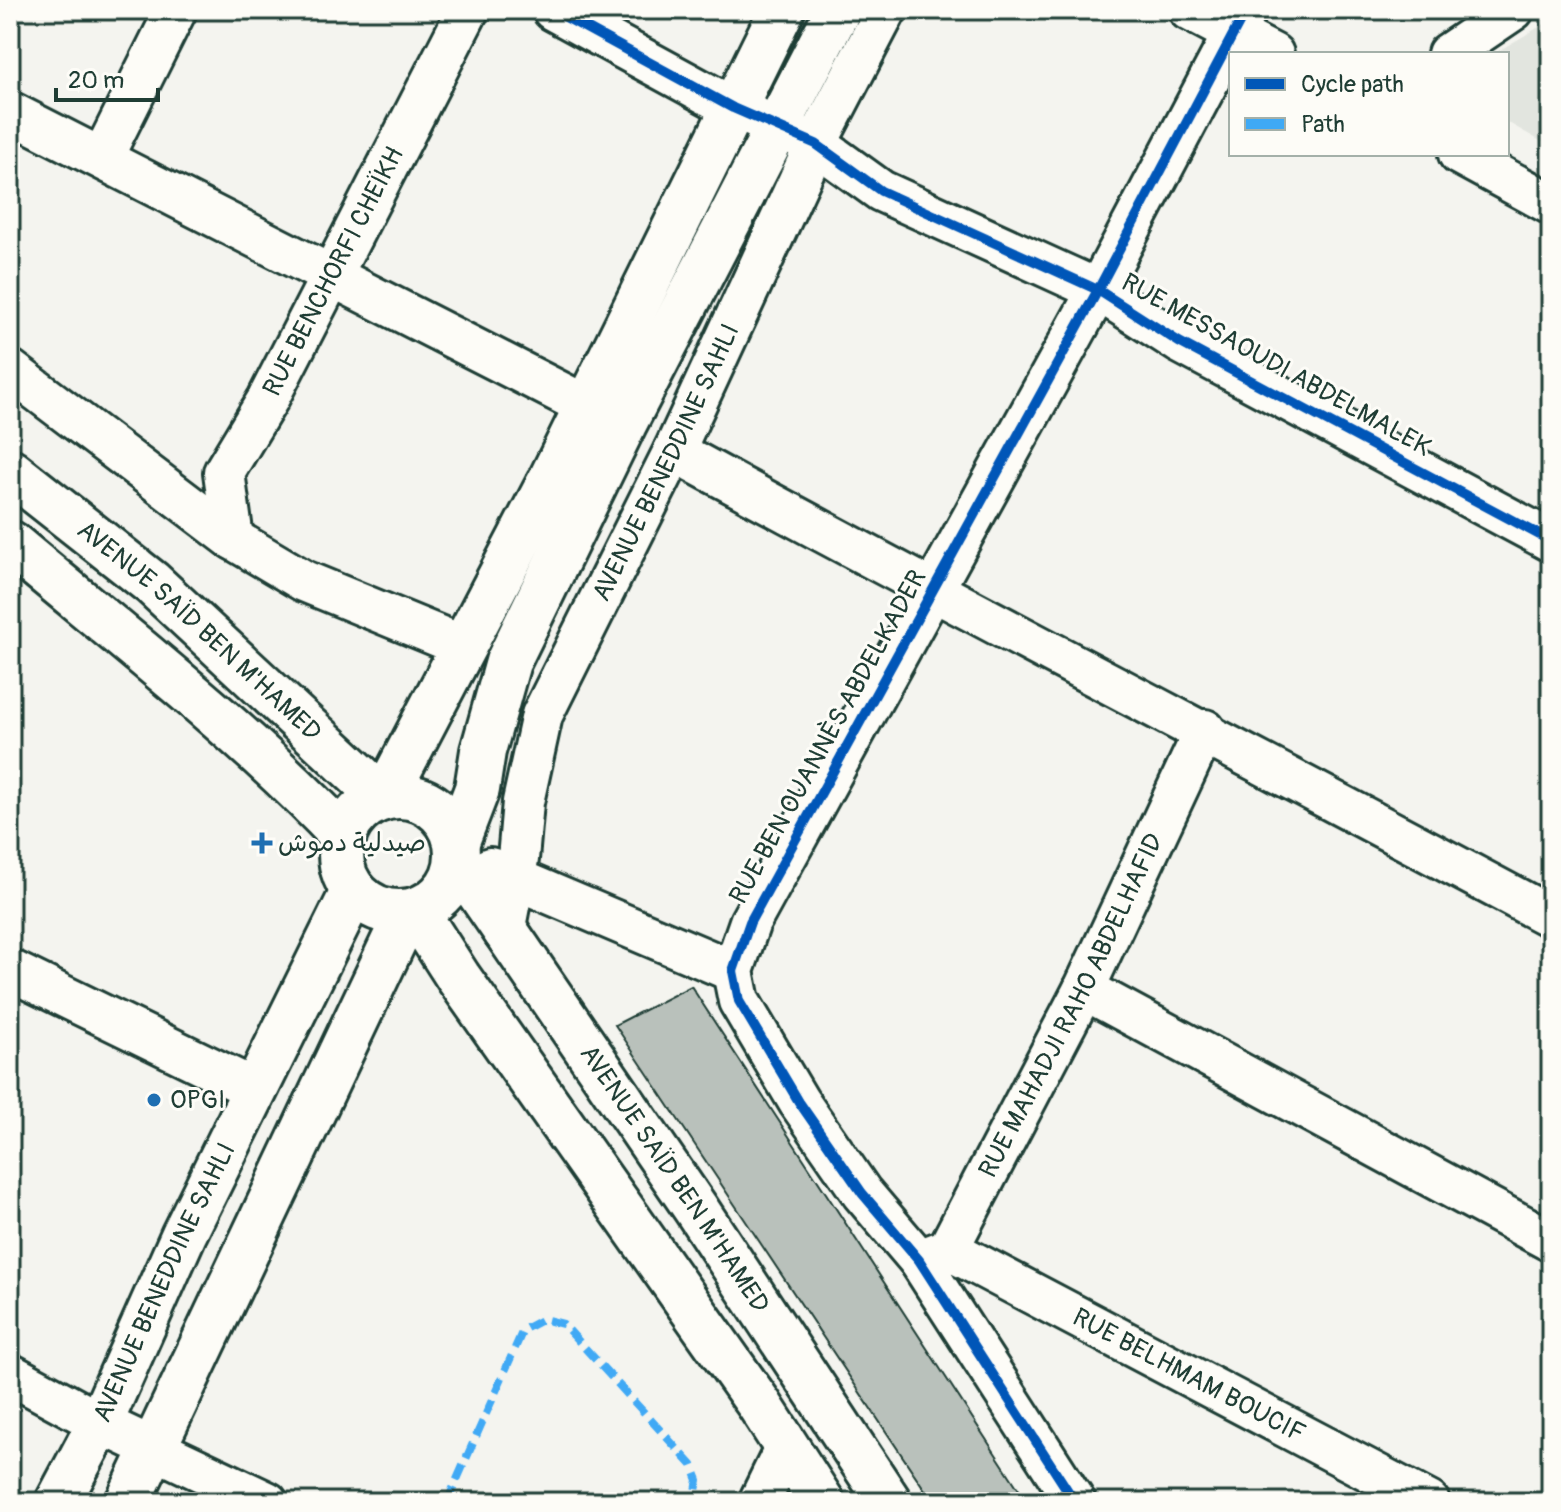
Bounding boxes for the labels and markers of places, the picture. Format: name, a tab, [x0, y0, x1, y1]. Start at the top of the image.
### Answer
place label: صيدلية دموش	[278, 827, 426, 859]
marker: صيدلية دموش	[253, 834, 271, 852]
place label: OPGI	[170, 1084, 225, 1116]
marker: OPGI	[145, 1091, 163, 1109]

